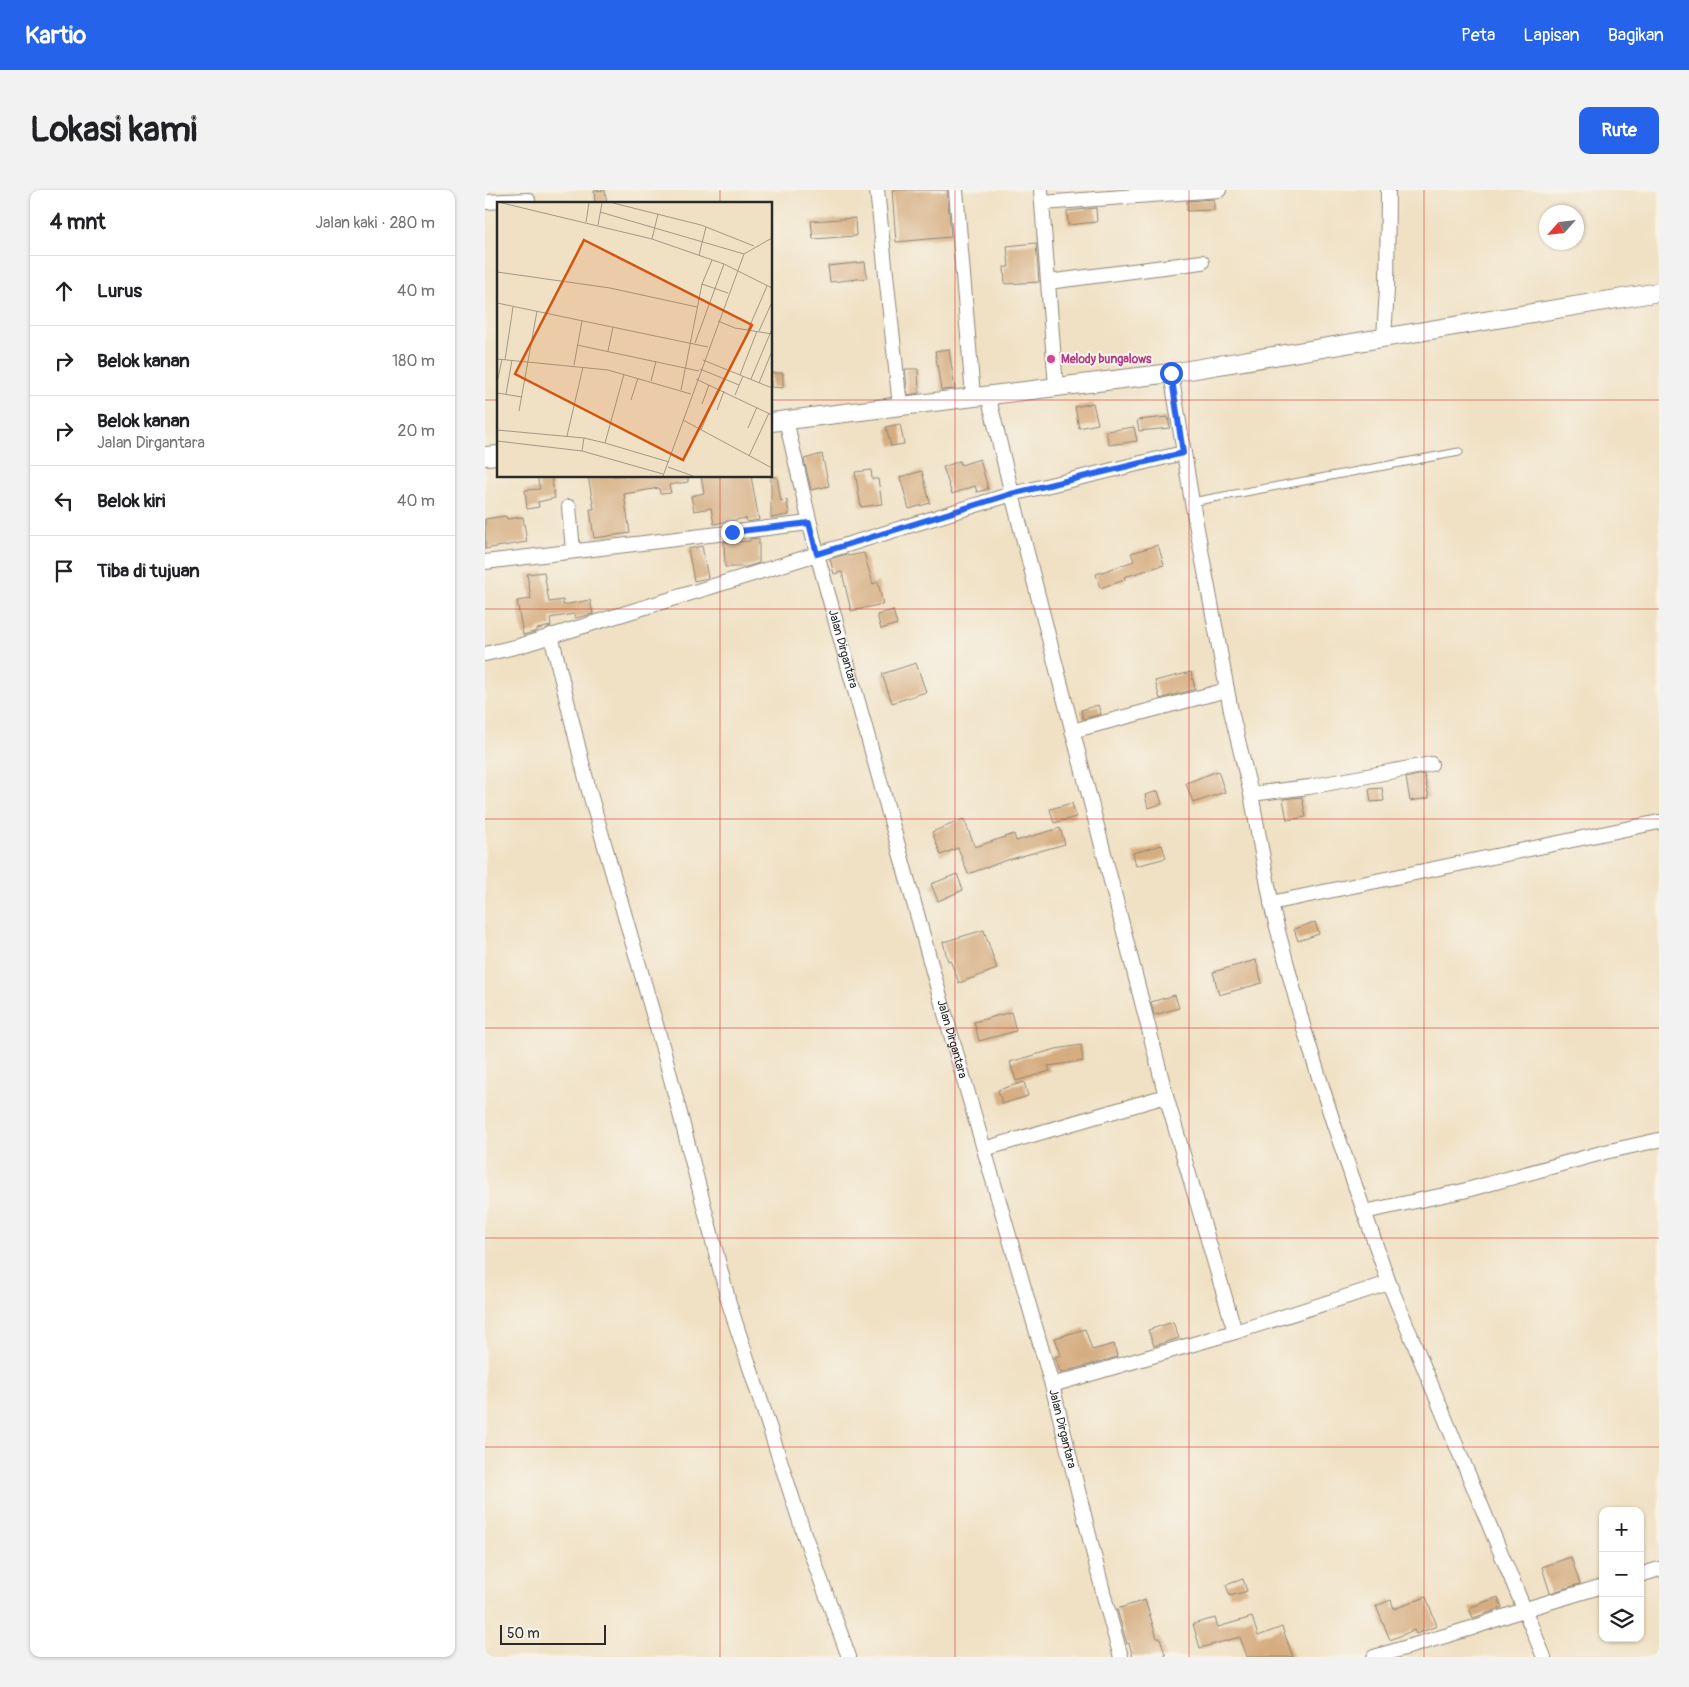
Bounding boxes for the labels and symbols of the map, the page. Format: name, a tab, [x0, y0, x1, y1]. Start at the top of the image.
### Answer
inset map	[497, 202, 773, 478]
north arrow	[1539, 205, 1584, 250]
place label: Melody bungalows	[1061, 352, 1152, 367]
marker: Melody bungalows	[1045, 353, 1057, 365]
route start	[1160, 362, 1183, 385]
route end	[721, 521, 744, 544]
street label: Jalan Dirgantara	[825, 608, 862, 690]
street label: Jalan Dirgantara	[934, 998, 971, 1080]
street label: Jalan Dirgantara	[1046, 1387, 1080, 1470]
scale bar	[500, 1622, 606, 1645]

